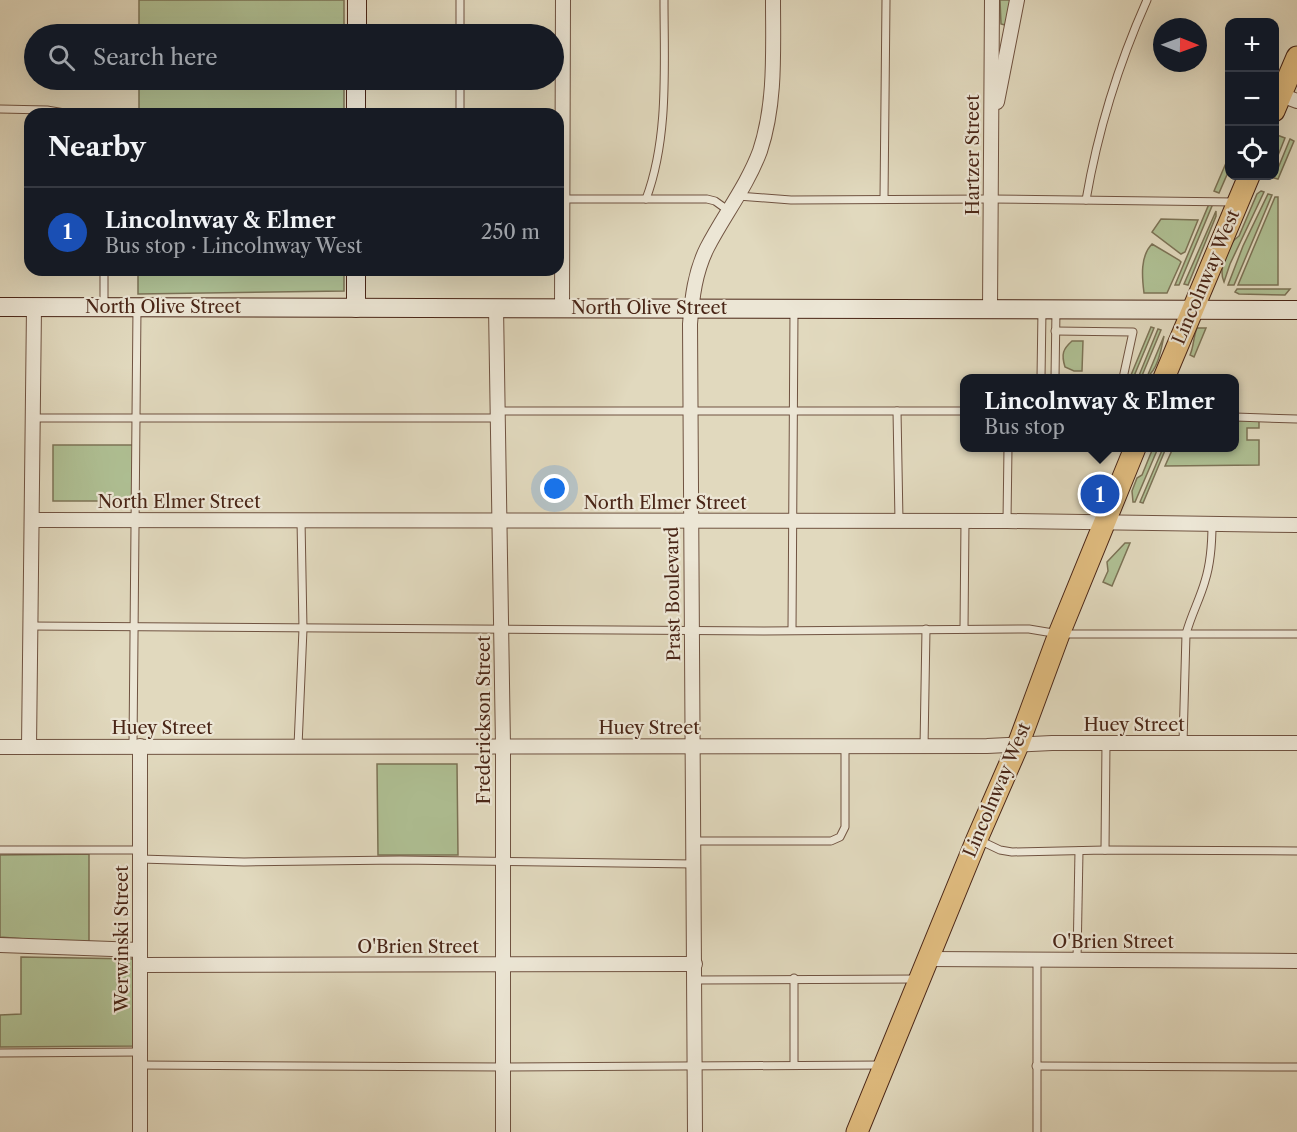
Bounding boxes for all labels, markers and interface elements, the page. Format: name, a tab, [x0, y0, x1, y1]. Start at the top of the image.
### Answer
north arrow	[1153, 18, 1207, 72]
map controls	[1225, 18, 1279, 180]
button: +	[1225, 18, 1279, 72]
search box	[24, 24, 564, 90]
icon: search	[45, 41, 78, 74]
text: Search here	[93, 44, 218, 71]
button: −	[1225, 72, 1279, 126]
street label: Hartzer Street	[962, 94, 984, 216]
button: locate	[1225, 126, 1279, 180]
text: Nearby	[48, 131, 146, 163]
street label: Lincolnway West	[1168, 206, 1245, 348]
text: Lincolnway & Elmer	[105, 207, 336, 234]
text: 1	[63, 220, 72, 244]
text: 250 m	[481, 220, 540, 244]
text: Bus stop · Lincolnway West	[105, 234, 362, 258]
street label: North Olive Street	[85, 296, 242, 318]
street label: North Olive Street	[571, 297, 728, 319]
popup	[960, 374, 1239, 452]
text: Lincolnway & Elmer	[984, 388, 1215, 415]
text: Bus stop	[984, 415, 1065, 439]
pin: 1	[1080, 472, 1120, 516]
your location	[540, 474, 569, 503]
street label: North Elmer Street	[97, 491, 261, 513]
street label: North Elmer Street	[583, 492, 747, 514]
street label: Prast Boulevard	[661, 526, 685, 661]
street label: Frederickson Street	[473, 635, 495, 804]
street label: Huey Street	[1083, 714, 1185, 736]
street label: Huey Street	[111, 717, 213, 739]
street label: Huey Street	[598, 717, 700, 739]
street label: Lincolnway West	[959, 719, 1036, 861]
street label: Werwinski Street	[111, 865, 133, 1014]
street label: O'Brien Street	[1052, 931, 1174, 953]
street label: O'Brien Street	[357, 936, 479, 958]

